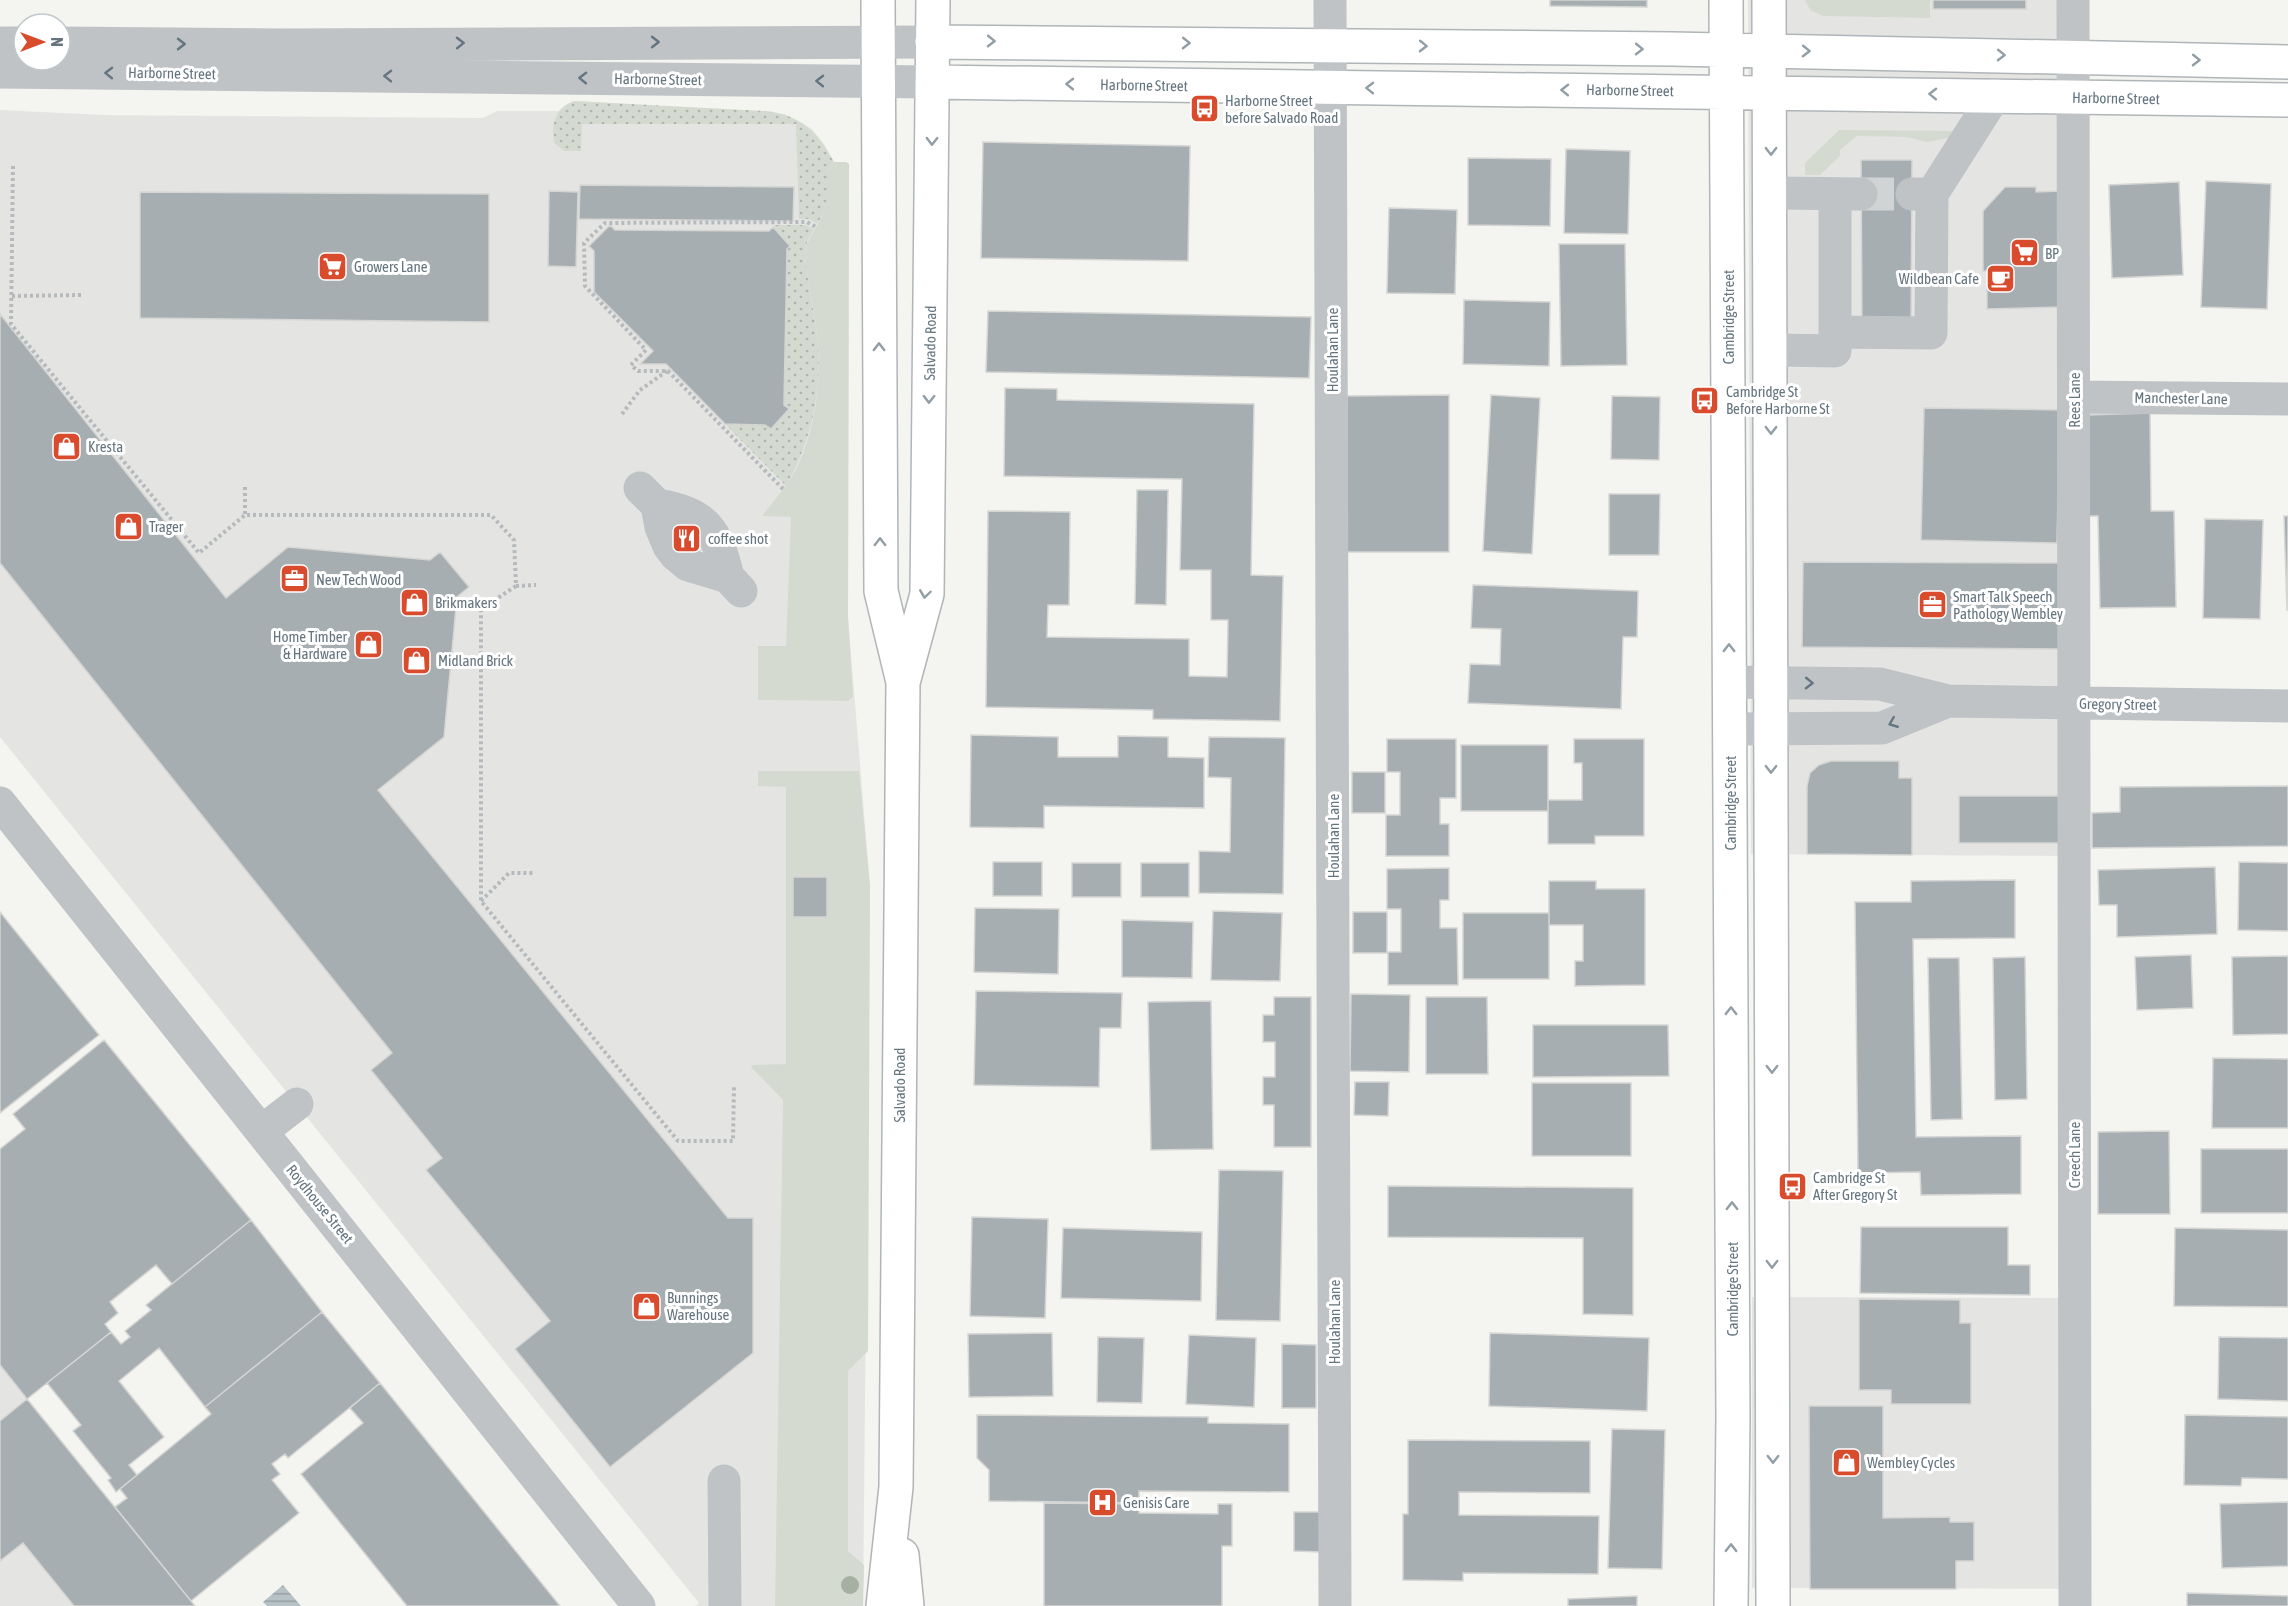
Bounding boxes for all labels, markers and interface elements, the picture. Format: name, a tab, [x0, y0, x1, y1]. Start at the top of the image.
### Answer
north arrow	[12, 12, 72, 72]
one-way arrow	[986, 35, 995, 48]
one-way arrow	[651, 36, 660, 48]
text: N	[48, 37, 66, 47]
one-way arrow	[456, 37, 465, 49]
one-way arrow	[1181, 37, 1190, 50]
one-way arrow	[177, 38, 186, 50]
one-way arrow	[1418, 40, 1427, 52]
one-way arrow	[1634, 42, 1643, 55]
one-way arrow	[1801, 45, 1810, 57]
one-way arrow	[1996, 49, 2005, 62]
one-way arrow	[2191, 53, 2200, 66]
street label: Harborne Street	[128, 64, 216, 82]
one-way arrow	[104, 67, 113, 79]
one-way arrow	[383, 70, 392, 82]
street label: Harborne Street	[614, 70, 702, 88]
one-way arrow	[578, 72, 587, 84]
one-way arrow	[815, 75, 824, 87]
street label: Harborne Street	[1100, 76, 1188, 94]
one-way arrow	[1065, 78, 1074, 90]
one-way arrow	[1365, 81, 1374, 94]
street label: Harborne Street	[1586, 81, 1674, 99]
one-way arrow	[1560, 84, 1569, 96]
one-way arrow	[1928, 88, 1937, 100]
street label: Harborne Street	[2072, 89, 2160, 107]
place label: Harborne Street before Salvado Road	[1225, 92, 1338, 126]
bus stop icon: Harborne Street before Salvado Road	[1188, 93, 1220, 125]
one-way arrow	[926, 136, 938, 145]
one-way arrow	[1765, 146, 1777, 155]
supermarket icon: BP	[2008, 237, 2040, 269]
place label: BP	[2045, 245, 2059, 262]
supermarket icon: Growers Lane	[317, 250, 349, 282]
place label: Growers Lane	[354, 258, 428, 275]
cafe icon: Wildbean Cafe	[1984, 262, 2016, 294]
street label: Cambridge Street	[1720, 270, 1737, 364]
place label: Wildbean Cafe	[1899, 270, 1979, 287]
street label: Salvado Road	[921, 305, 939, 381]
street label: Houlahan Lane	[1324, 308, 1341, 392]
one-way arrow	[873, 343, 885, 352]
street label: Rees Lane	[2066, 372, 2083, 428]
place label: Cambridge St Before Harborne St	[1726, 383, 1830, 417]
bus stop icon: Cambridge St Before Harborne St	[1689, 384, 1721, 416]
street label: Manchester Lane	[2134, 389, 2228, 407]
one-way arrow	[923, 394, 936, 403]
one-way arrow	[1765, 425, 1777, 434]
shop icon: Kresta	[51, 430, 83, 462]
place label: Kresta	[88, 438, 123, 455]
shop icon: Trager	[112, 510, 144, 542]
place label: Trager	[149, 518, 184, 535]
restaurant icon: coffee shot	[671, 522, 703, 554]
place label: coffee shot	[708, 530, 768, 547]
one-way arrow	[874, 538, 886, 547]
office icon: New Tech Wood	[279, 563, 311, 595]
place label: New Tech Wood	[316, 571, 401, 588]
shop icon: Brikmakers	[398, 586, 430, 618]
place label: Smart Talk Speech Pathology Wembley	[1953, 588, 2063, 622]
one-way arrow	[920, 589, 932, 598]
office icon: Smart Talk Speech Pathology Wembley	[1916, 589, 1948, 621]
place label: Brikmakers	[435, 594, 497, 611]
place label: Home Timber & Hardware	[273, 628, 348, 662]
shop icon: Home Timber & Hardware	[352, 629, 384, 661]
one-way arrow	[1723, 643, 1735, 652]
shop icon: Midland Brick	[401, 644, 433, 676]
place label: Midland Brick	[438, 652, 514, 669]
one-way arrow	[1805, 677, 1814, 689]
street label: Gregory Street	[2079, 695, 2157, 713]
one-way arrow	[1889, 716, 1900, 728]
street label: Cambridge Street	[1722, 756, 1739, 850]
one-way arrow	[1765, 764, 1777, 773]
street label: Houlahan Lane	[1325, 794, 1342, 878]
one-way arrow	[1725, 1006, 1737, 1015]
street label: Salvado Road	[891, 1048, 908, 1122]
one-way arrow	[1766, 1064, 1778, 1073]
street label: Creech Lane	[2066, 1122, 2083, 1188]
street label: Roydhouse Street	[283, 1161, 357, 1247]
place label: Cambridge St After Gregory St	[1813, 1169, 1898, 1203]
bus stop icon: Cambridge St After Gregory St	[1776, 1170, 1808, 1202]
one-way arrow	[1726, 1201, 1738, 1210]
street label: Cambridge Street	[1724, 1242, 1741, 1336]
one-way arrow	[1766, 1259, 1778, 1268]
street label: Houlahan Lane	[1326, 1280, 1343, 1364]
place label: Bunnings Warehouse	[667, 1289, 730, 1323]
shop icon: Bunnings Warehouse	[630, 1290, 662, 1322]
shop icon: Wembley Cycles	[1830, 1446, 1862, 1478]
one-way arrow	[1767, 1454, 1779, 1463]
place label: Wembley Cycles	[1867, 1454, 1955, 1471]
hospital icon: Genisis Care	[1086, 1486, 1118, 1518]
place label: Genisis Care	[1123, 1494, 1190, 1511]
one-way arrow	[1725, 1543, 1738, 1552]

